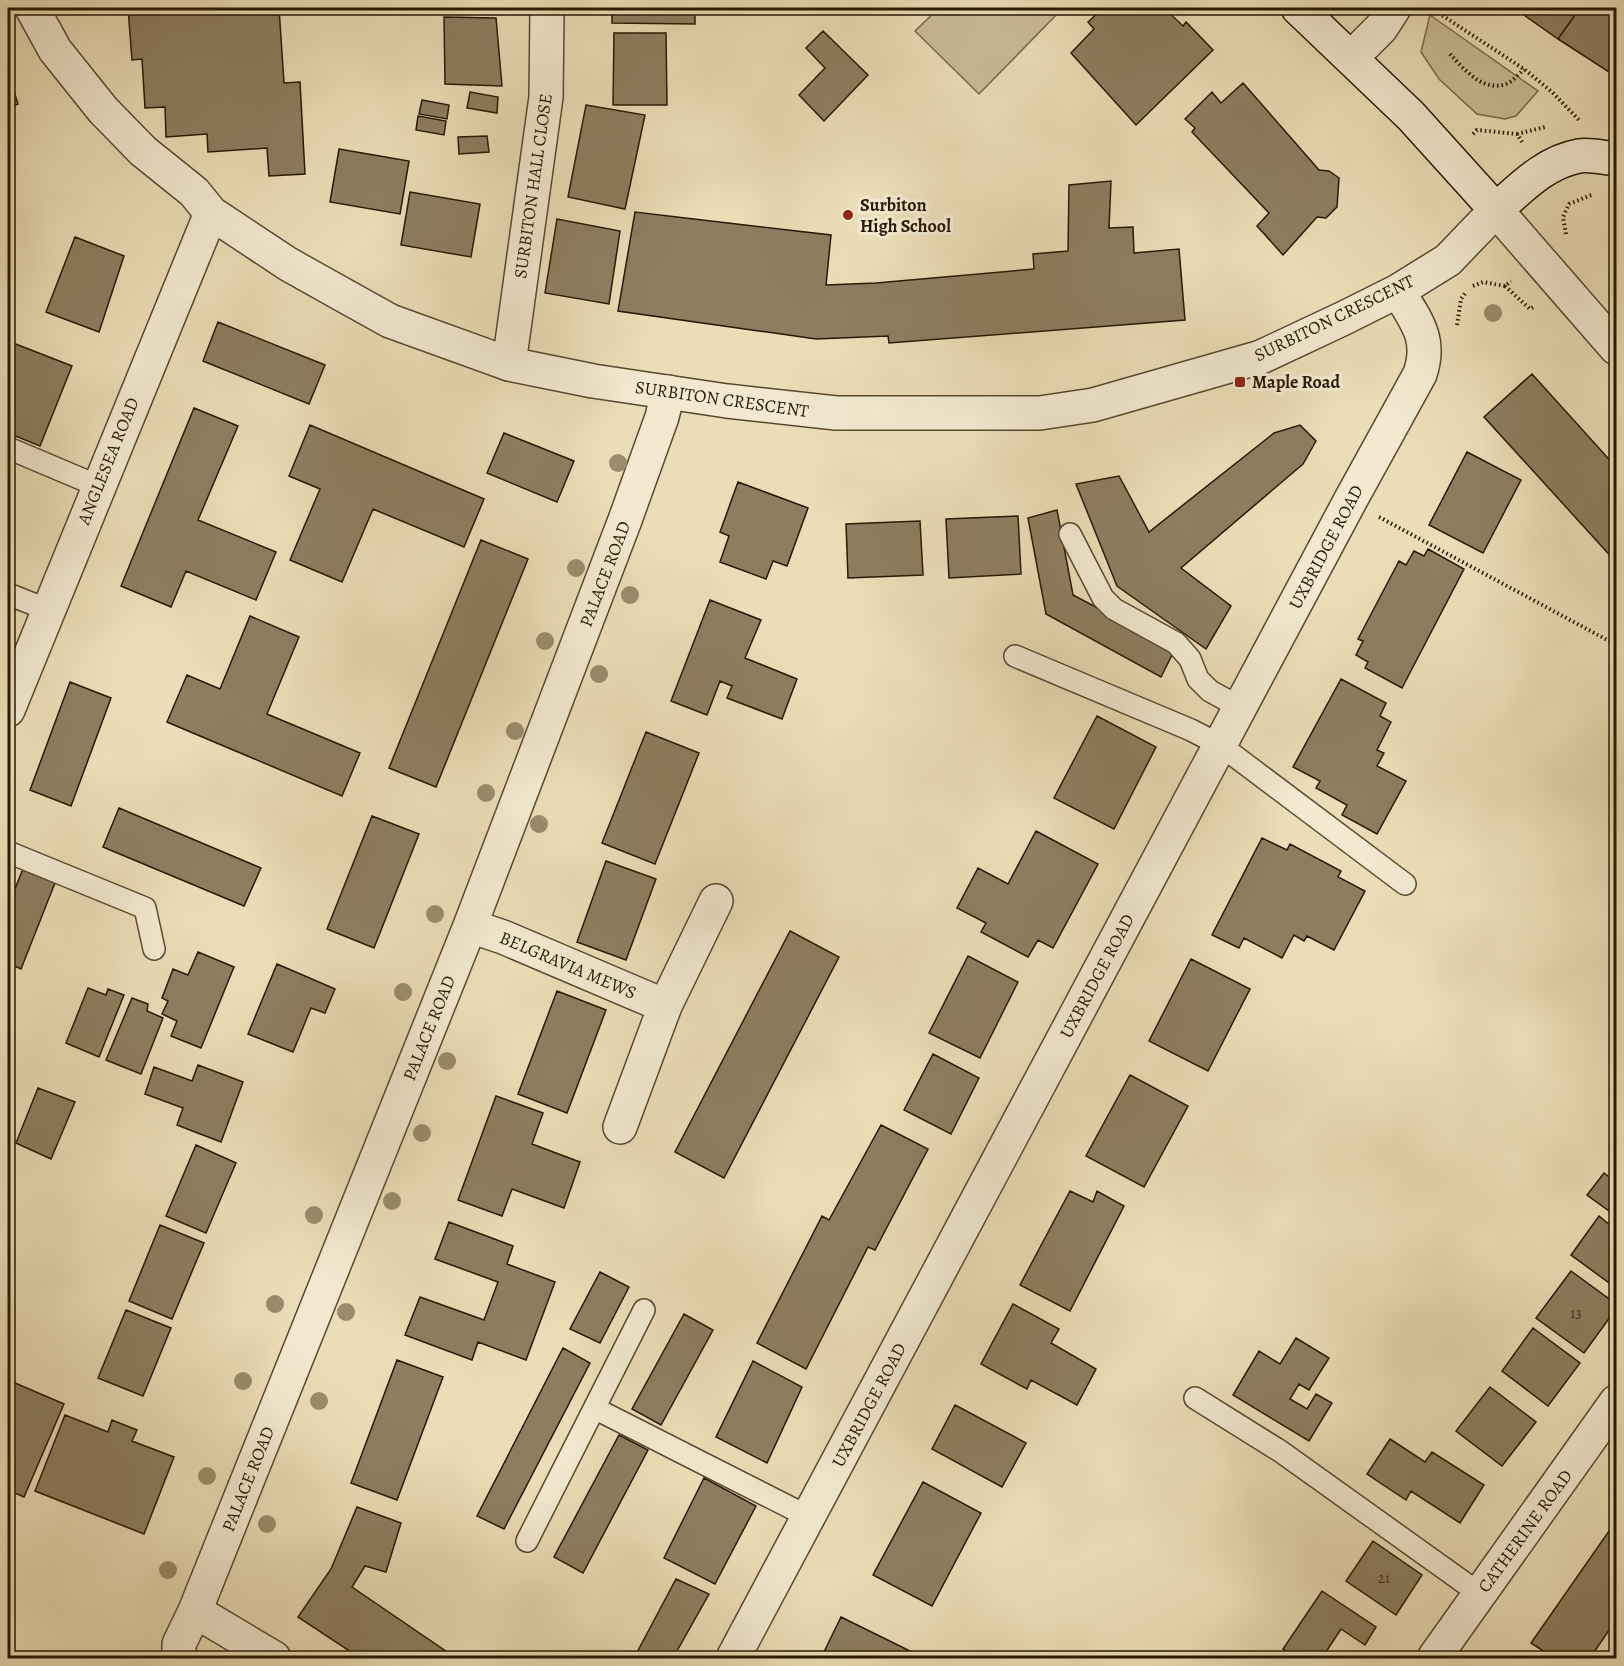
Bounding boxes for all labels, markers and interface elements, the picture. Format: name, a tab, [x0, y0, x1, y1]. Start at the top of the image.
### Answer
street label: SURBITON HALL CLOSE	[508, 92, 558, 280]
place label: Surbiton High School	[860, 193, 951, 238]
marker: Surbiton High School	[841, 208, 855, 222]
street label: SURBITON CRESCENT	[1250, 269, 1418, 367]
place label: Maple Road	[1252, 370, 1340, 394]
street label: SURBITON CRESCENT	[634, 375, 810, 423]
marker: Maple Road	[1233, 375, 1247, 389]
street label: ANGLESEA ROAD	[71, 394, 144, 529]
street label: UXBRIDGE ROAD	[1283, 481, 1369, 613]
street label: PALACE ROAD	[574, 518, 636, 630]
street label: UXBRIDGE ROAD	[1054, 910, 1140, 1042]
street label: BELGRAVIA MEWS	[496, 925, 640, 1005]
street label: PALACE ROAD	[397, 972, 461, 1084]
house number: 13	[1570, 1303, 1582, 1323]
street label: UXBRIDGE ROAD	[826, 1339, 912, 1471]
street label: PALACE ROAD	[216, 1423, 280, 1535]
street label: CATHERINE ROAD	[1472, 1465, 1578, 1597]
house number: 21	[1378, 1568, 1390, 1588]

